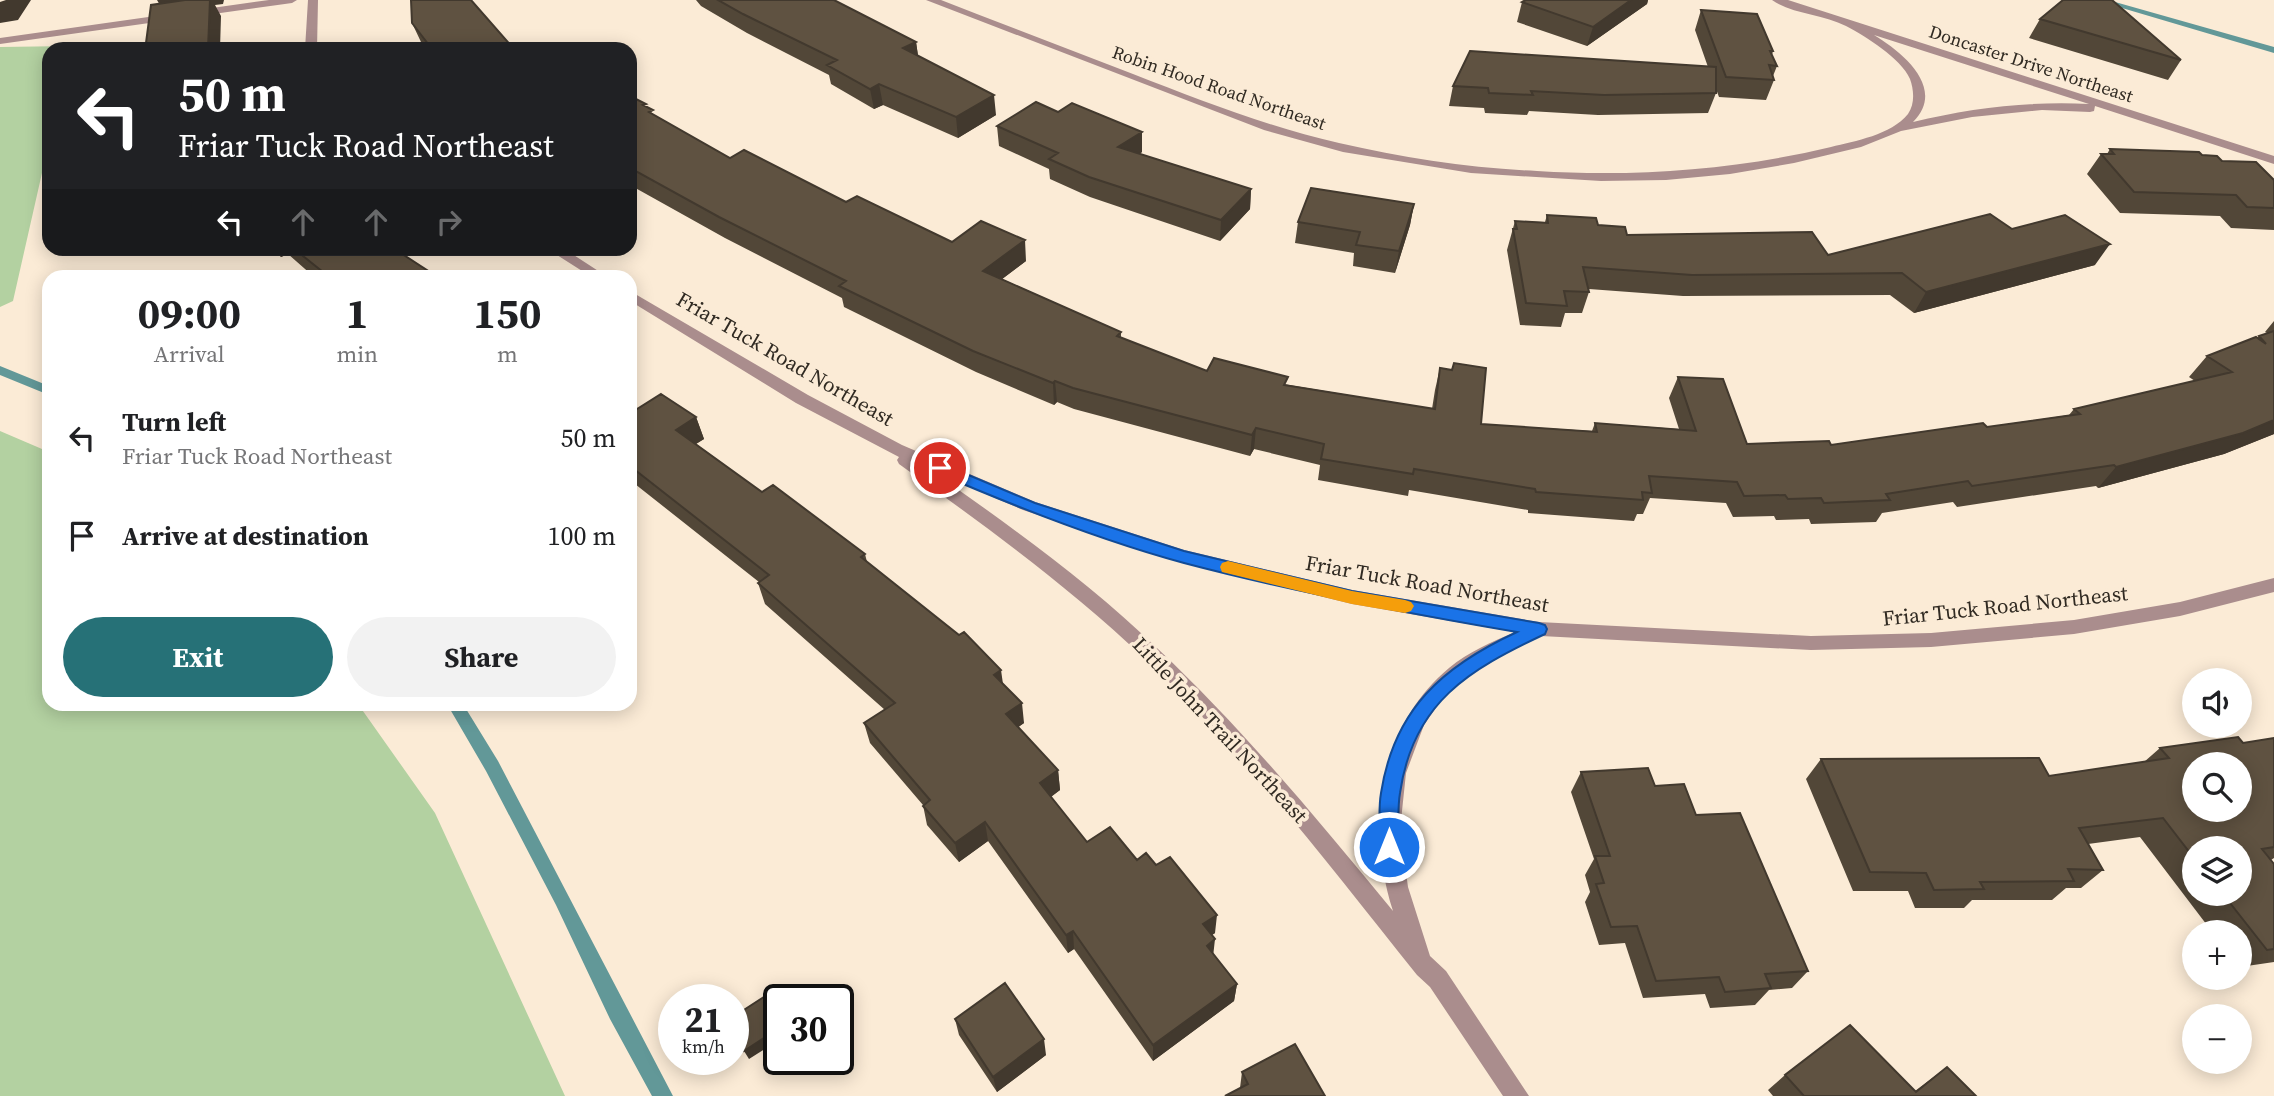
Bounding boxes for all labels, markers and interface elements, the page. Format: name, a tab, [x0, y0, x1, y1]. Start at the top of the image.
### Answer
street label: Doncaster Drive Northeast	[1926, 19, 2136, 108]
street label: Robin Hood Road Northeast	[1109, 39, 1329, 136]
text: 50 m	[178, 60, 286, 127]
icon: left	[63, 70, 154, 161]
text: Friar Tuck Road Northeast	[178, 124, 554, 168]
icon: left	[211, 203, 249, 241]
icon: ahead	[284, 203, 322, 241]
icon: ahead	[357, 203, 395, 241]
icon: right	[430, 203, 468, 241]
text: 09:00	[137, 284, 241, 342]
text: 1	[346, 284, 369, 342]
text: 150	[473, 284, 542, 342]
street label: Friar Tuck Road Northeast	[671, 284, 899, 433]
text: Arrival	[154, 338, 225, 370]
text: min	[336, 338, 378, 370]
text: m	[497, 338, 518, 370]
text: Turn left	[122, 404, 226, 440]
icon: left	[63, 419, 101, 457]
text: 50 m	[561, 420, 616, 456]
pin	[910, 438, 970, 498]
text: Friar Tuck Road Northeast	[122, 440, 392, 472]
icon: arrive	[921, 449, 959, 487]
icon: arrive	[63, 517, 101, 555]
text: Arrive at destination	[122, 518, 369, 554]
text: 100 m	[548, 518, 616, 554]
street label: Friar Tuck Road Northeast	[1303, 548, 1551, 619]
street label: Friar Tuck Road Northeast	[1881, 578, 2129, 633]
button: Exit	[63, 617, 333, 697]
button: Share	[347, 617, 616, 697]
street label: Little John Trail Northeast	[1126, 630, 1314, 829]
map controls	[2182, 668, 2252, 1074]
button: sound	[2182, 668, 2252, 738]
button: search	[2182, 752, 2252, 822]
position arrow	[1352, 810, 1426, 884]
button: layers	[2182, 836, 2252, 906]
button: +	[2182, 920, 2252, 990]
speed limit sign: 30	[763, 984, 854, 1075]
text: 21	[685, 996, 722, 1044]
button: −	[2182, 1004, 2252, 1074]
text: km/h	[682, 1034, 725, 1059]

